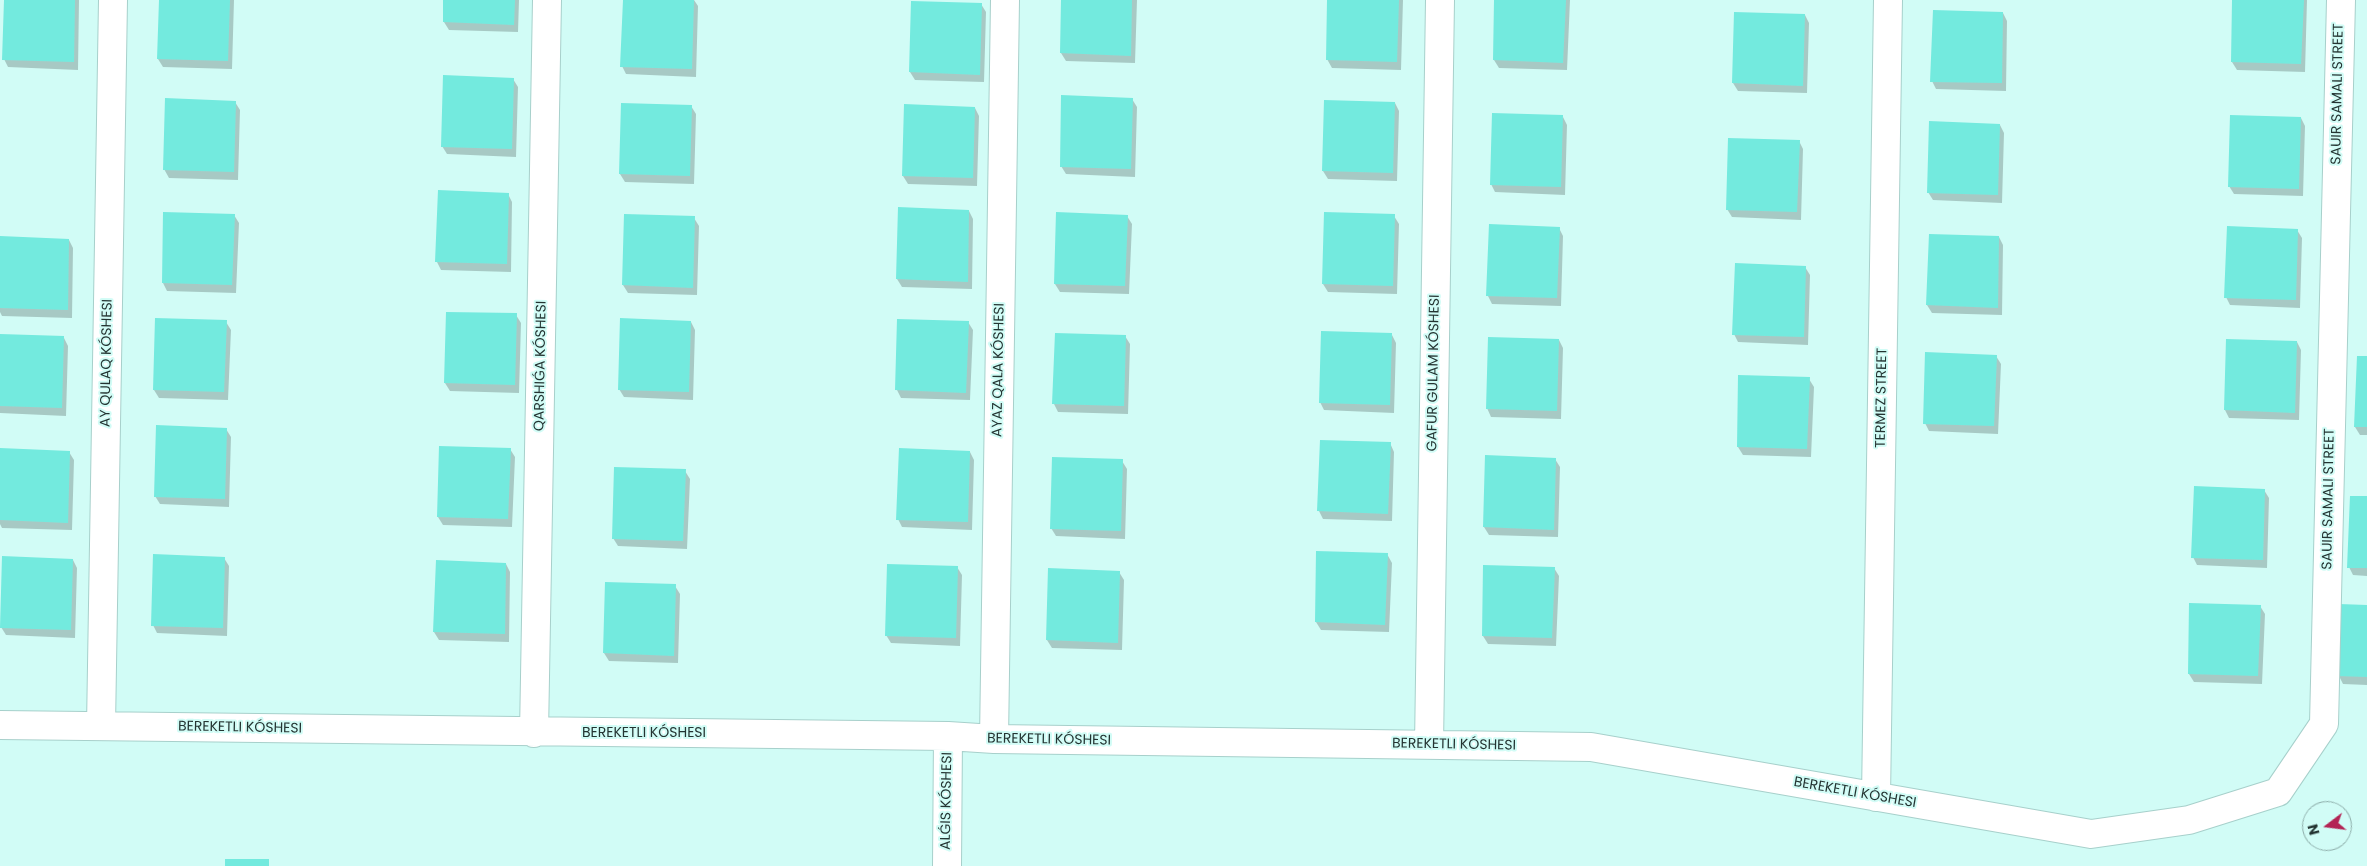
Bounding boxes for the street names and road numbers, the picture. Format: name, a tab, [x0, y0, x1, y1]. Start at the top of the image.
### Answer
street label: SAUIR SAMALI STREET	[2328, 23, 2348, 165]
street label: GAFUR GULAM KÓSHESI	[1424, 294, 1444, 452]
street label: AY QULAQ KÓSHESI	[97, 299, 117, 427]
street label: QARSHIǴA KÓSHESI	[531, 301, 551, 431]
street label: AYAZ QALA KÓSHESI	[989, 303, 1009, 437]
street label: TERMEZ STREET	[1873, 348, 1891, 448]
street label: SAUIR SAMALI STREET	[2319, 428, 2339, 570]
street label: BEREKETLI KÓSHESI	[178, 719, 302, 737]
street label: BEREKETLI KÓSHESI	[582, 725, 706, 741]
street label: BEREKETLI KÓSHESI	[987, 731, 1111, 749]
street label: BEREKETLI KÓSHESI	[1392, 736, 1516, 754]
street label: ALǴIS KÓSHESI	[938, 752, 956, 850]
street label: BEREKETLI KÓSHESI	[1792, 774, 1918, 812]

